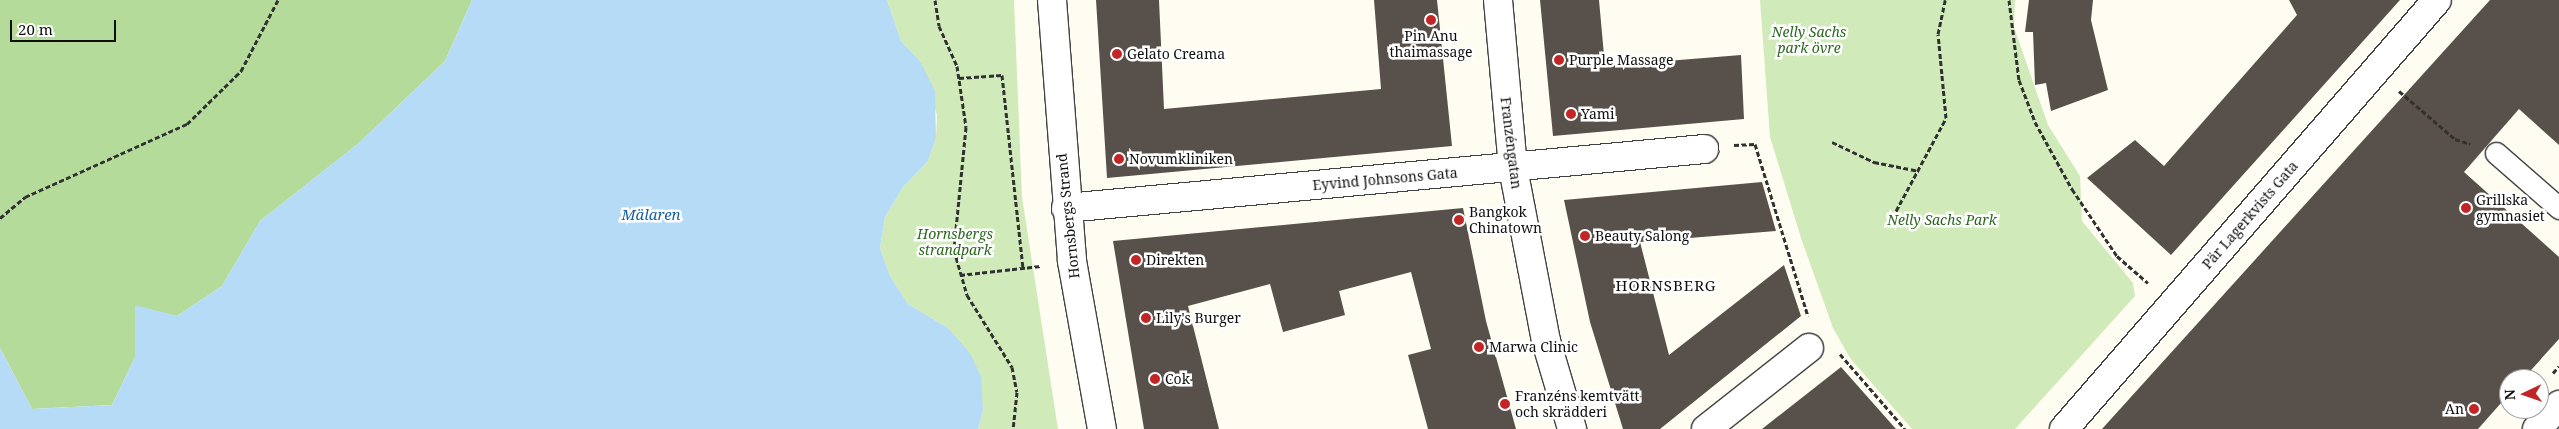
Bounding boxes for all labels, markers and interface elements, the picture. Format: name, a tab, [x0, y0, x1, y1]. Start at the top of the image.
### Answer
scale bar	[12, 10, 119, 42]
marker: Pin Anu thaimassage	[1425, 14, 1437, 26]
text: 20 m	[18, 19, 53, 39]
park label: Nelly Sachs park övre	[1772, 24, 1846, 56]
place label: Pin Anu thaimassage	[1390, 28, 1472, 60]
place label: Gelato Creama	[1127, 46, 1225, 62]
marker: Gelato Creama	[1111, 48, 1123, 60]
place label: Purple Massage	[1569, 52, 1674, 68]
marker: Purple Massage	[1553, 54, 1565, 66]
street label: Franzéngatan	[1497, 96, 1525, 190]
place label: Yami	[1581, 106, 1615, 122]
marker: Yami	[1565, 108, 1577, 120]
place label: Novumkliniken	[1129, 151, 1233, 167]
street label: Hornsbergs Strand	[1053, 153, 1083, 279]
marker: Novumkliniken	[1113, 153, 1125, 165]
street label: Pär Lagerkvists Gata	[2199, 158, 2301, 272]
street label: Eyvind Johnsons Gata	[1312, 164, 1458, 194]
place label: Grillska gymnasiet	[2476, 192, 2545, 224]
marker: Grillska gymnasiet	[2460, 202, 2472, 214]
place label: Bangkok Chinatown	[1469, 204, 1542, 236]
water label: Mälaren	[621, 206, 681, 224]
park label: Nelly Sachs Park	[1887, 212, 1997, 228]
marker: Bangkok Chinatown	[1453, 214, 1465, 226]
park label: Hornsbergs strandpark	[917, 226, 993, 258]
place label: Beauty Salong	[1595, 228, 1689, 244]
marker: Beauty Salong	[1579, 230, 1591, 242]
place label: Direkten	[1146, 252, 1204, 268]
marker: Direkten	[1130, 254, 1142, 266]
district label: HORNSBERG	[1614, 277, 1718, 295]
place label: Lily's Burger	[1156, 310, 1241, 326]
marker: Lily's Burger	[1140, 312, 1152, 324]
place label: Marwa Clinic	[1489, 339, 1578, 355]
marker: Marwa Clinic	[1473, 341, 1485, 353]
north arrow	[2499, 369, 2549, 419]
place label: Cok	[1165, 371, 1190, 387]
marker: Cok	[1149, 373, 1161, 385]
place label: Franzéns kemtvätt och skrädderi	[1515, 388, 1640, 421]
text: N	[2500, 389, 2519, 401]
marker: Franzéns kemtvätt och skrädderi	[1499, 398, 1511, 410]
place label: An	[2445, 401, 2464, 417]
marker: An	[2468, 403, 2480, 415]

